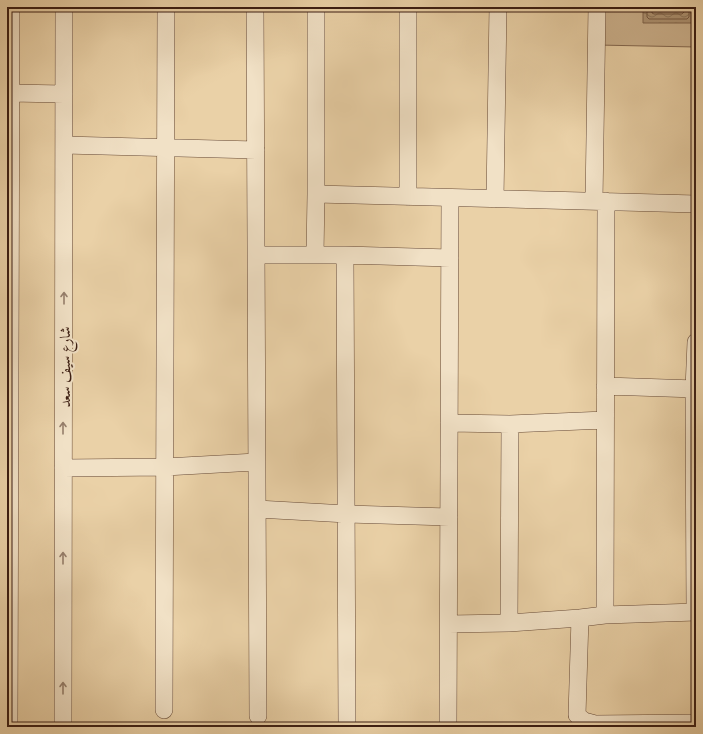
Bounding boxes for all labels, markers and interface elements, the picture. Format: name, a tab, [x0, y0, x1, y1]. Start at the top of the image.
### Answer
one-way arrow	[60, 292, 68, 305]
street label: شارع سيف سعد	[54, 327, 78, 407]
one-way arrow	[59, 422, 67, 435]
one-way arrow	[59, 552, 67, 565]
one-way arrow	[59, 682, 67, 695]

